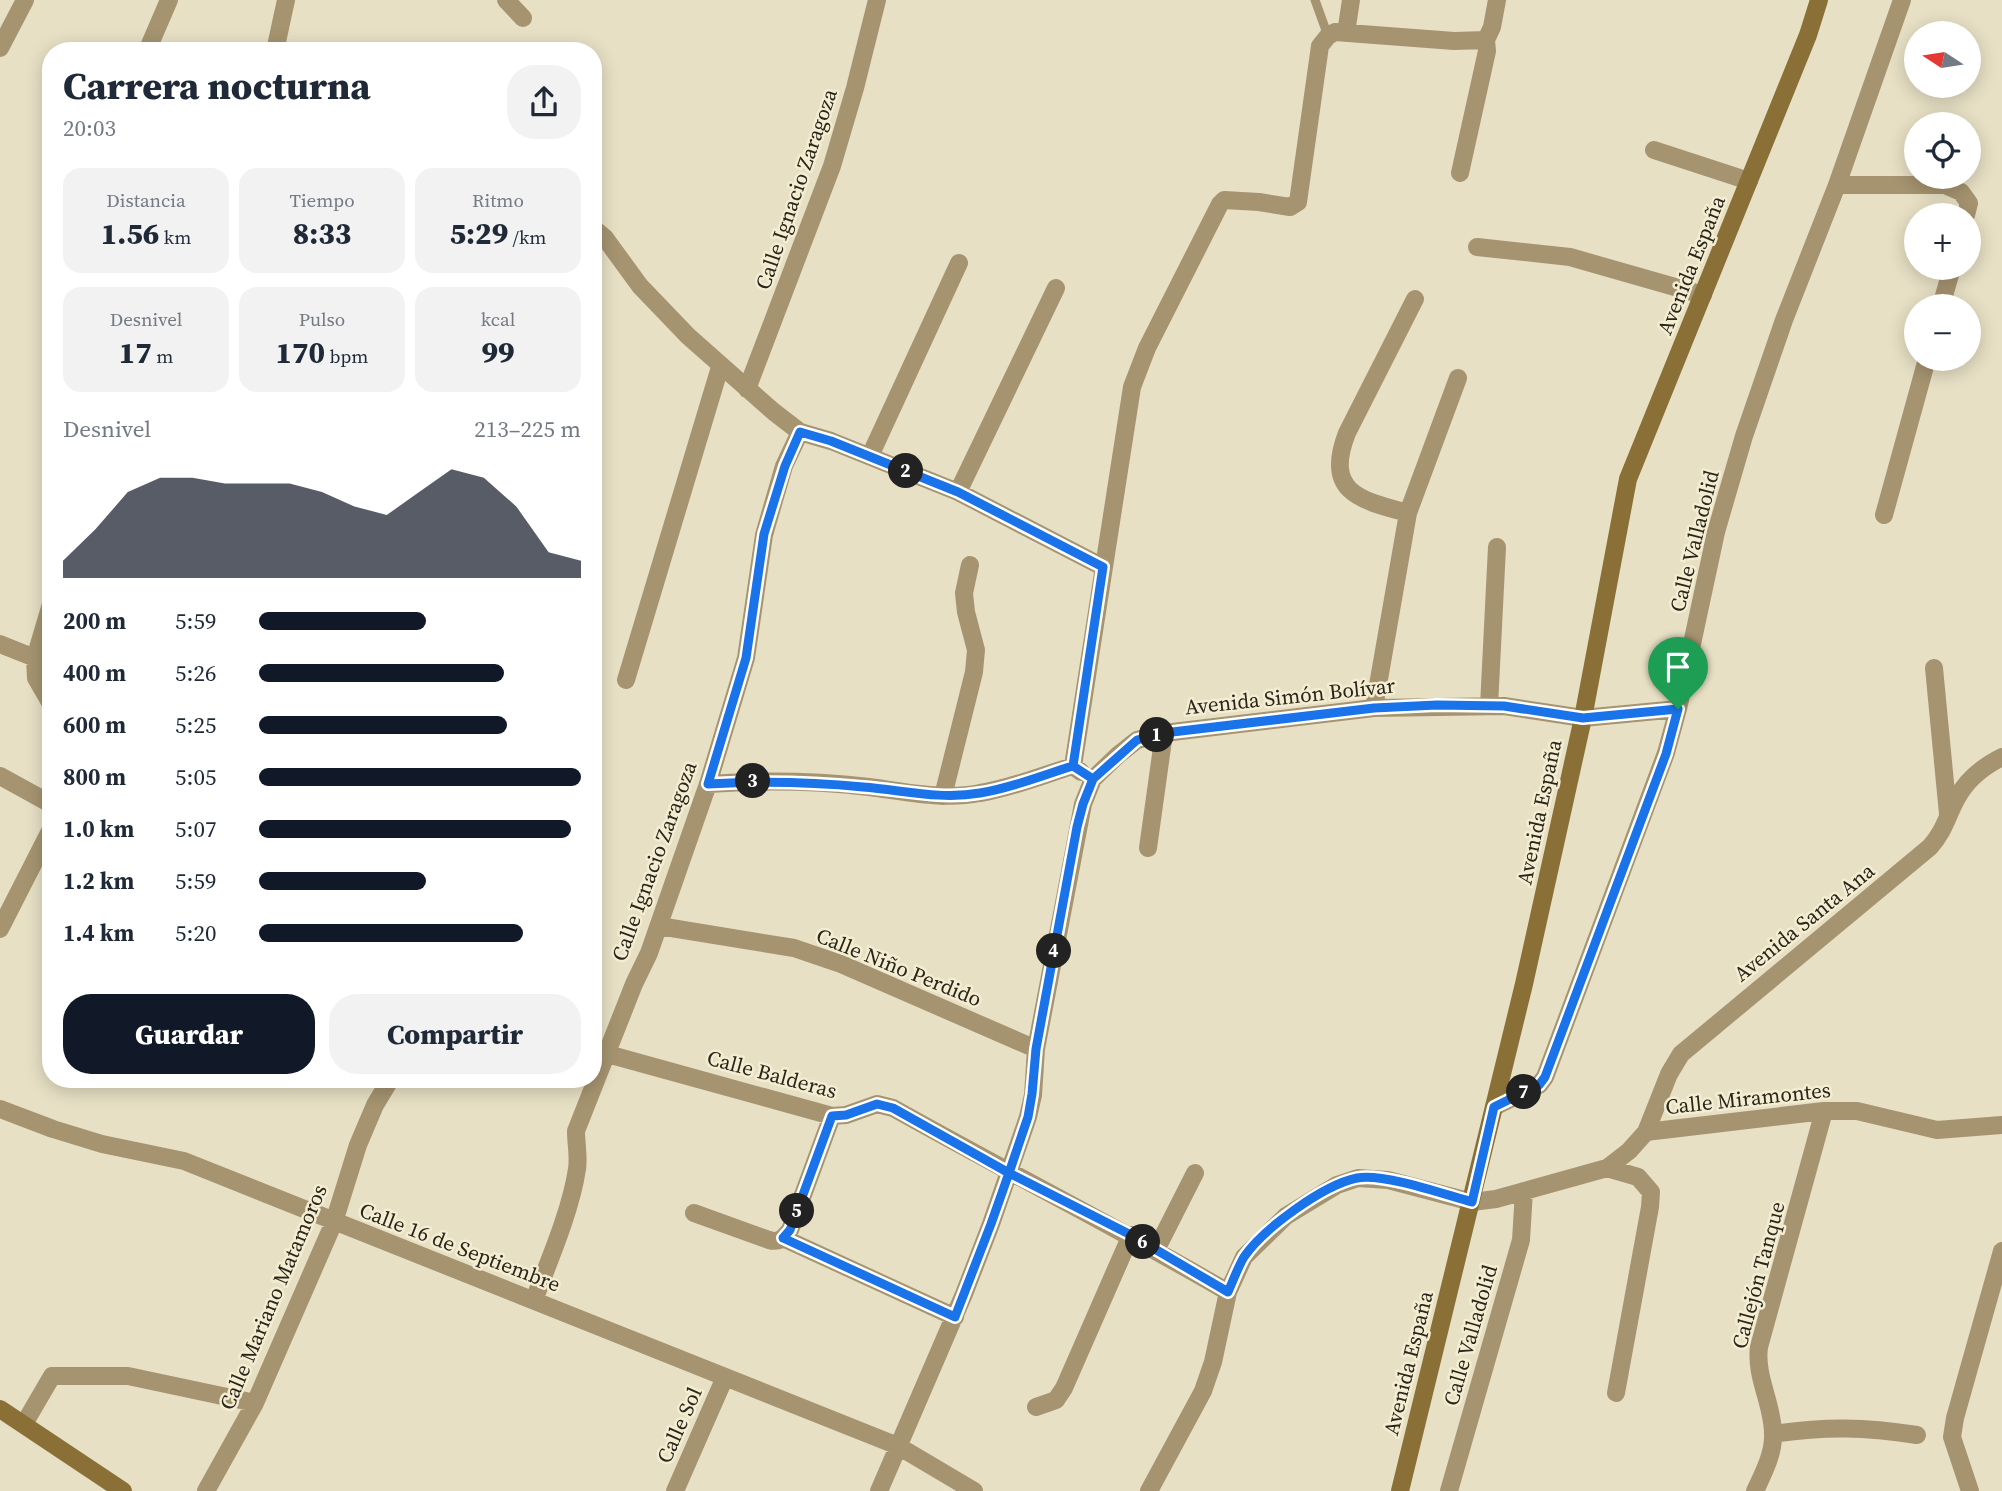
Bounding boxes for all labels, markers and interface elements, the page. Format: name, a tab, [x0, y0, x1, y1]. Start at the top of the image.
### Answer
north arrow	[1904, 21, 1981, 98]
map controls	[1904, 21, 1981, 371]
text: Carrera nocturna	[63, 60, 370, 112]
button: share	[507, 65, 581, 139]
street label: Calle Ignacio Zaragoza	[748, 85, 844, 293]
text: 20:03	[63, 112, 116, 144]
button: locate	[1904, 112, 1981, 189]
text: Distancia	[106, 187, 186, 213]
text: Tiempo	[289, 187, 355, 213]
text: Ritmo	[472, 187, 524, 213]
street label: Avenida España	[1650, 191, 1732, 339]
button: +	[1904, 203, 1981, 280]
text: 1.56	[101, 213, 159, 254]
text: 8:33	[293, 213, 351, 254]
text: 5:29	[450, 213, 508, 254]
text: km	[159, 224, 191, 250]
text: /km	[508, 224, 546, 250]
button: −	[1904, 294, 1981, 371]
text: Desnivel	[110, 306, 182, 332]
text: Pulso	[299, 306, 345, 332]
text: kcal	[481, 306, 515, 332]
text: 17	[119, 332, 152, 373]
text: 170	[276, 332, 325, 373]
text: 99	[481, 332, 515, 373]
text: m	[152, 343, 173, 369]
text: bpm	[325, 343, 369, 369]
text: Desnivel	[63, 413, 151, 445]
text: 213–225 m	[474, 413, 581, 445]
pin: 2	[888, 454, 923, 489]
text: 2	[900, 457, 911, 483]
street label: Calle Valladolid	[1662, 467, 1726, 615]
text: 200 m	[63, 605, 126, 637]
text: 5:59	[175, 605, 216, 637]
pin	[1648, 637, 1708, 709]
icon: arrive	[1659, 648, 1697, 686]
text: 400 m	[63, 657, 126, 689]
text: 5:26	[175, 657, 216, 689]
street label: Avenida Simón Bolívar	[1183, 671, 1397, 721]
text: 600 m	[63, 709, 126, 741]
text: 5:25	[175, 709, 216, 741]
pin: 1	[1140, 718, 1174, 752]
text: 1	[1151, 721, 1162, 747]
street label: Avenida España	[1509, 736, 1569, 887]
street label: Calle Ignacio Zaragoza	[604, 757, 704, 965]
text: 800 m	[63, 761, 126, 793]
text: 5:05	[175, 761, 216, 793]
pin: 3	[736, 764, 770, 798]
text: 3	[747, 767, 758, 793]
text: 1.0 km	[63, 813, 134, 845]
text: 5:07	[175, 813, 216, 845]
street label: Avenida Santa Ana	[1727, 856, 1881, 988]
text: 1.2 km	[63, 865, 134, 897]
text: 5:59	[175, 865, 216, 897]
text: 1.4 km	[63, 917, 134, 949]
text: 5:20	[175, 917, 216, 949]
street label: Calle Niño Perdido	[812, 921, 986, 1013]
pin: 4	[1036, 934, 1072, 968]
text: 4	[1048, 937, 1059, 963]
button: Guardar	[63, 994, 315, 1074]
button: Compartir	[329, 994, 581, 1074]
street label: Calle Balderas	[704, 1043, 840, 1105]
pin: 7	[1506, 1074, 1542, 1110]
street label: Calle Miramontes	[1664, 1075, 1832, 1121]
text: 7	[1518, 1078, 1529, 1104]
street label: Calle Mariano Matamoros	[212, 1180, 334, 1414]
pin: 5	[780, 1194, 814, 1228]
street label: Calle 16 de Septiembre	[355, 1195, 565, 1299]
text: 5	[791, 1197, 802, 1223]
street label: Callejón Tanque	[1724, 1198, 1792, 1352]
pin: 6	[1126, 1224, 1160, 1260]
text: 6	[1137, 1228, 1148, 1254]
street label: Calle Valladolid	[1436, 1261, 1504, 1409]
street label: Avenida España	[1376, 1288, 1440, 1438]
street label: Calle Sol	[649, 1382, 709, 1468]

